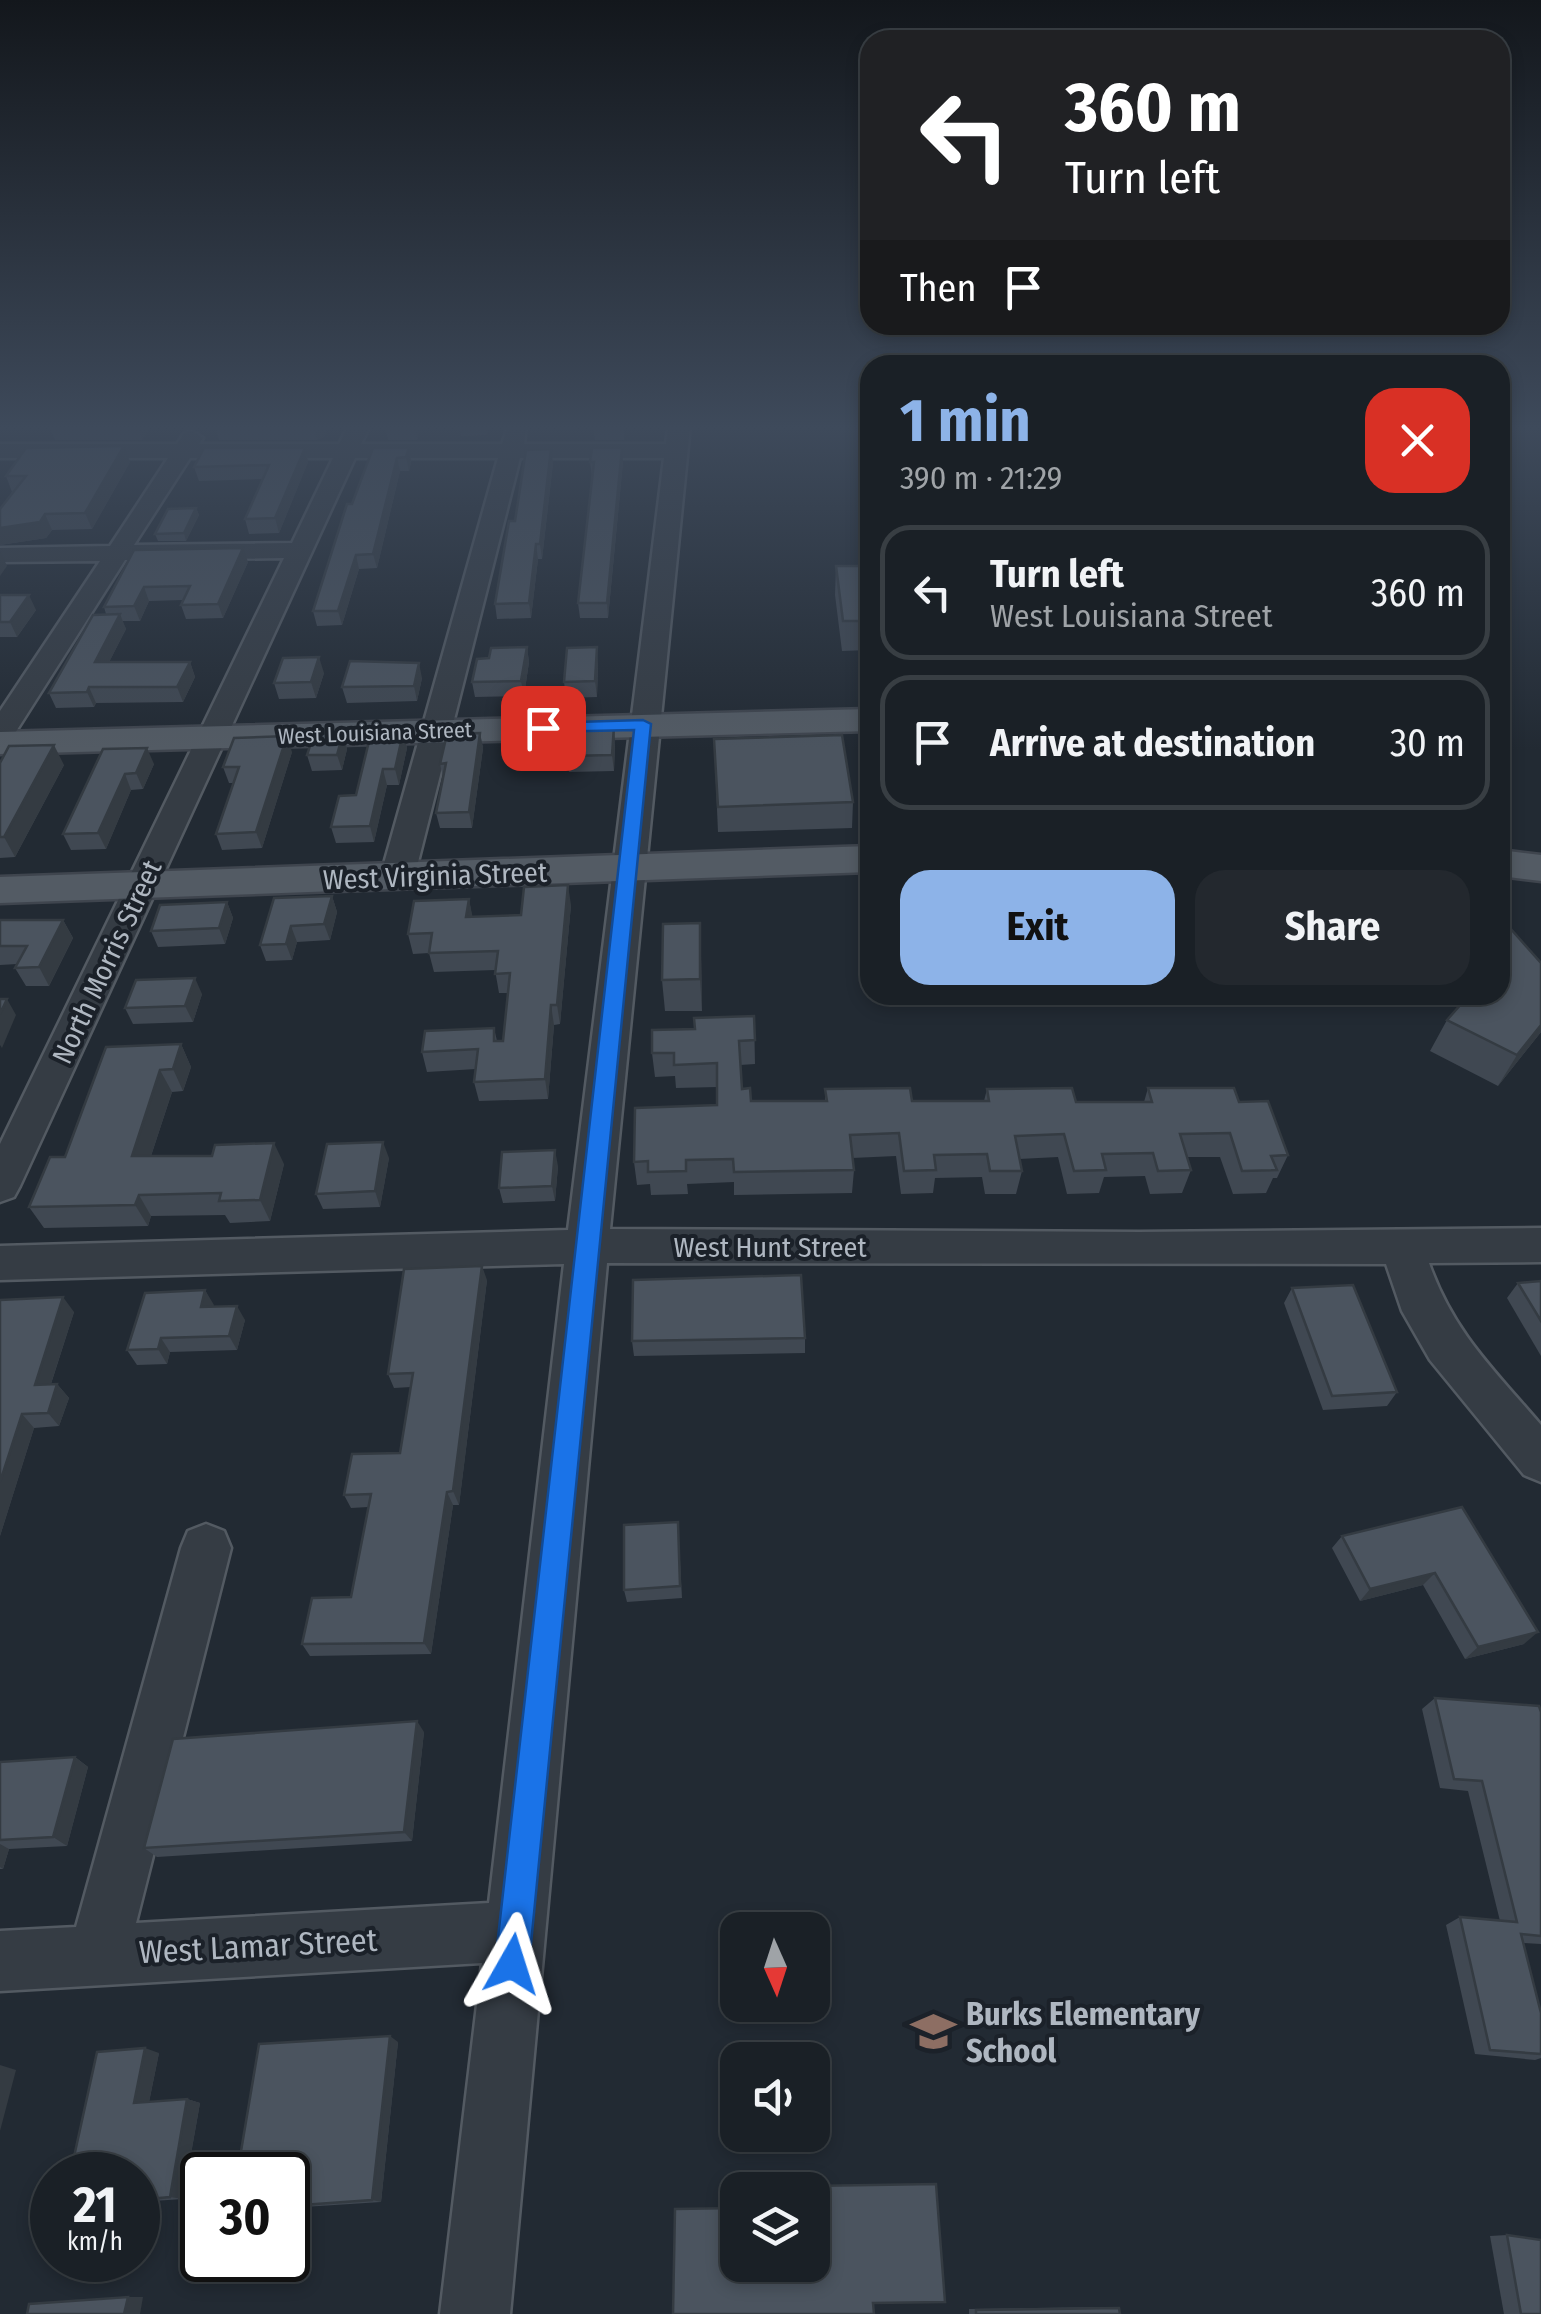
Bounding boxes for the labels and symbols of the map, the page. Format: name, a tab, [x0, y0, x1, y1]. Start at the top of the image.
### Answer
pin	[501, 686, 586, 771]
street label: West Louisiana Street	[278, 716, 473, 750]
street label: North Morris Street	[45, 854, 169, 1069]
street label: West Virginia Street	[322, 856, 548, 896]
street label: West Hunt Street	[673, 1231, 867, 1264]
position arrow	[460, 1912, 564, 2016]
north arrow	[720, 1912, 830, 2022]
street label: West Lamar Street	[138, 1921, 379, 1971]
place label: Burks Elementary School	[966, 1995, 1201, 2070]
school or university icon: Burks Elementary School	[909, 2008, 957, 2056]
speed limit sign: 30	[180, 2152, 310, 2282]

